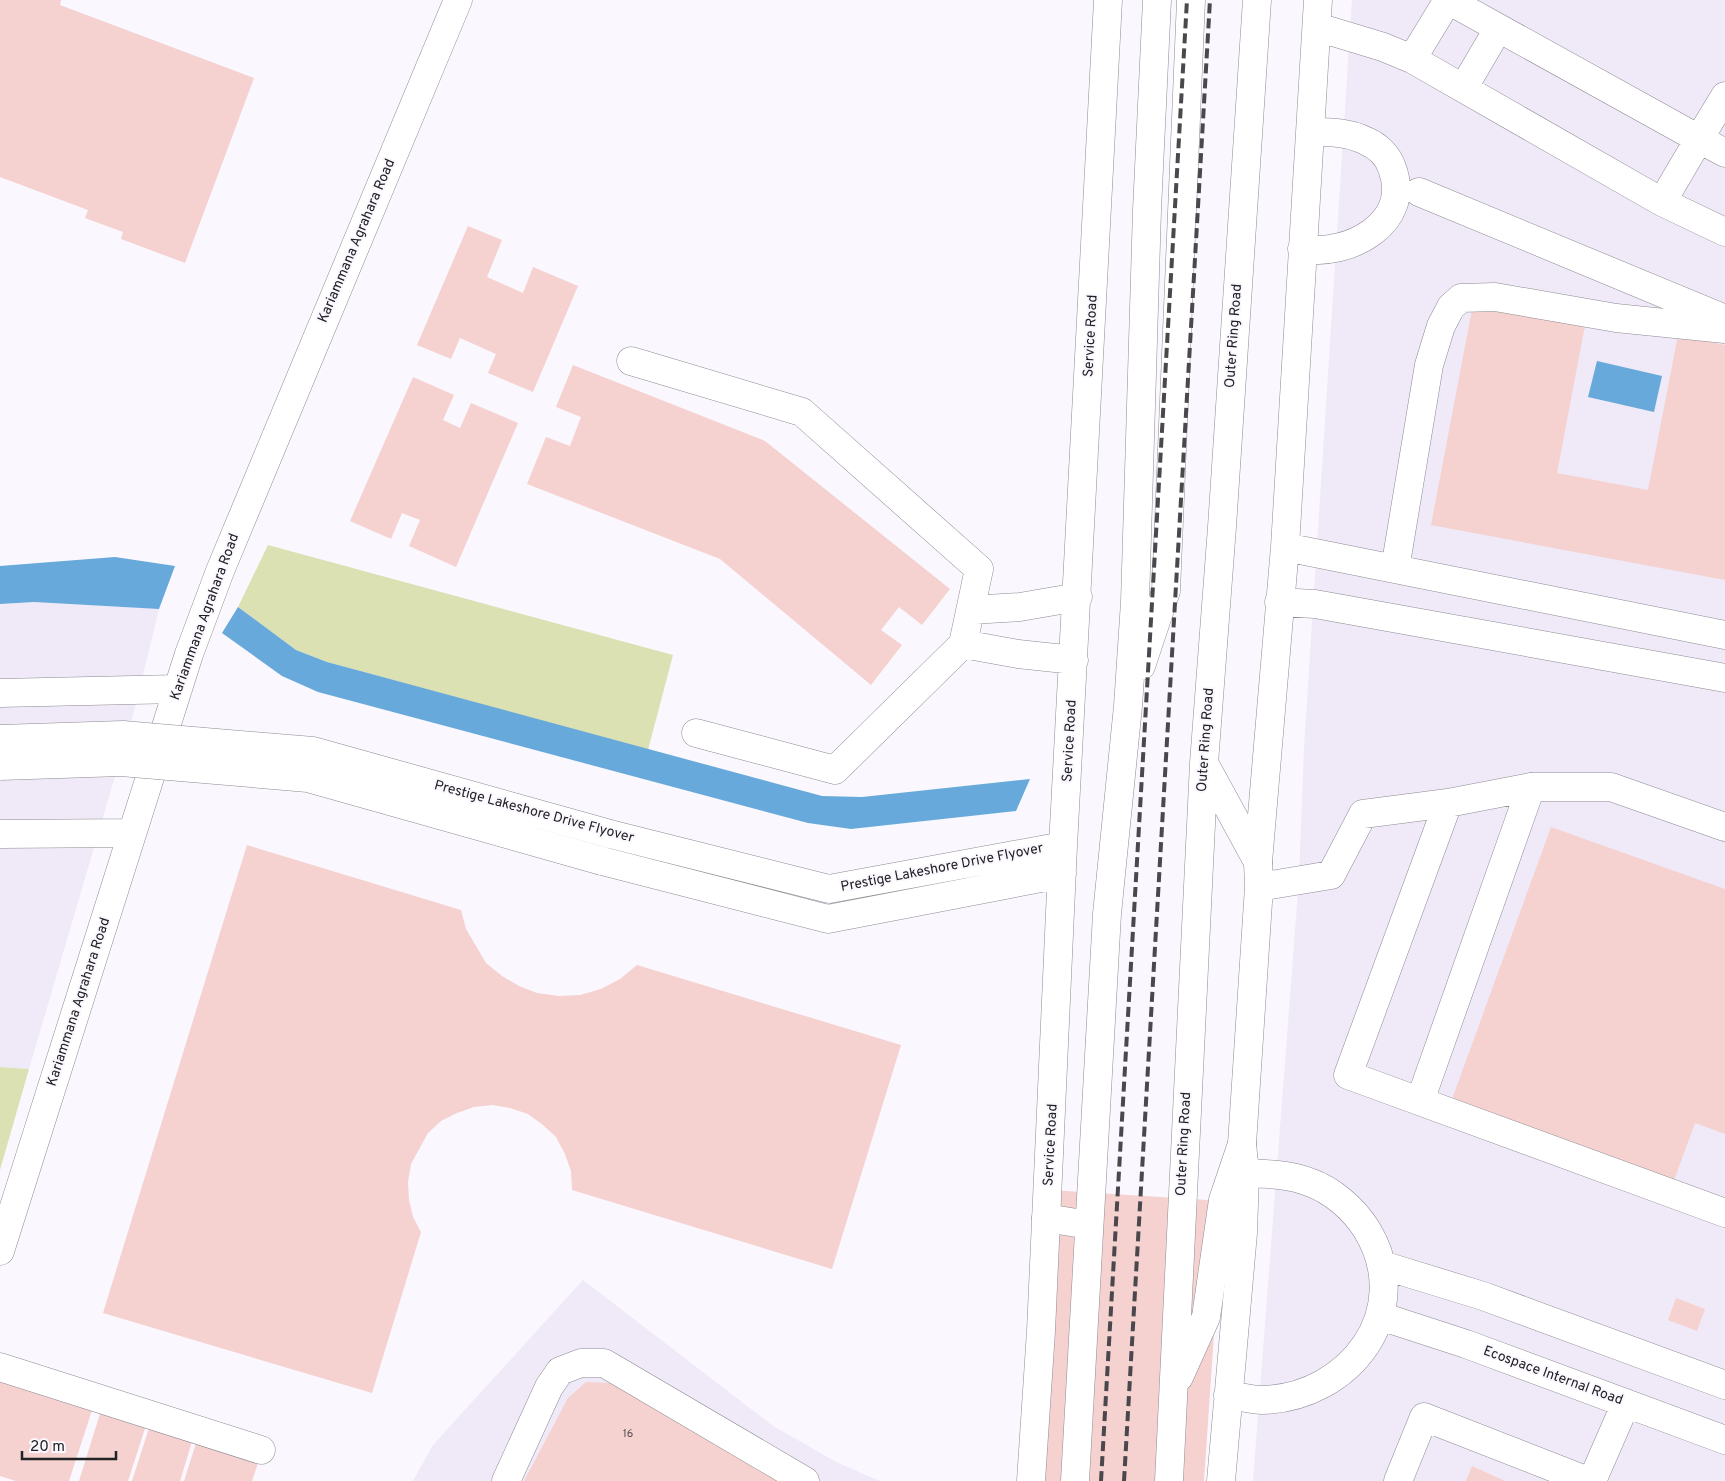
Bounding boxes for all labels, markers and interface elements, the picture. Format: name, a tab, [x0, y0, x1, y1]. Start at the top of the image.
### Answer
street label: Kariammana Agrahara Road	[315, 157, 399, 325]
street label: Outer Ring Road	[1222, 283, 1246, 389]
street label: Service Road	[1080, 294, 1102, 378]
street label: Kariammana Agrahara Road	[167, 531, 243, 703]
street label: Outer Ring Road	[1194, 687, 1218, 793]
street label: Service Road	[1059, 699, 1081, 783]
street label: Prestige Lakeshore Drive Flyover	[432, 777, 636, 847]
street label: Prestige Lakeshore Drive Flyover	[839, 840, 1045, 896]
street label: Kariammana Agrahara Road	[44, 916, 114, 1088]
street label: Outer Ring Road	[1173, 1092, 1195, 1196]
street label: Service Road	[1040, 1103, 1062, 1187]
street label: Ecospace Internal Road	[1481, 1343, 1625, 1409]
house number: 16	[623, 1427, 633, 1441]
scale bar	[22, 1428, 116, 1460]
text: 20 m	[30, 1438, 65, 1457]

